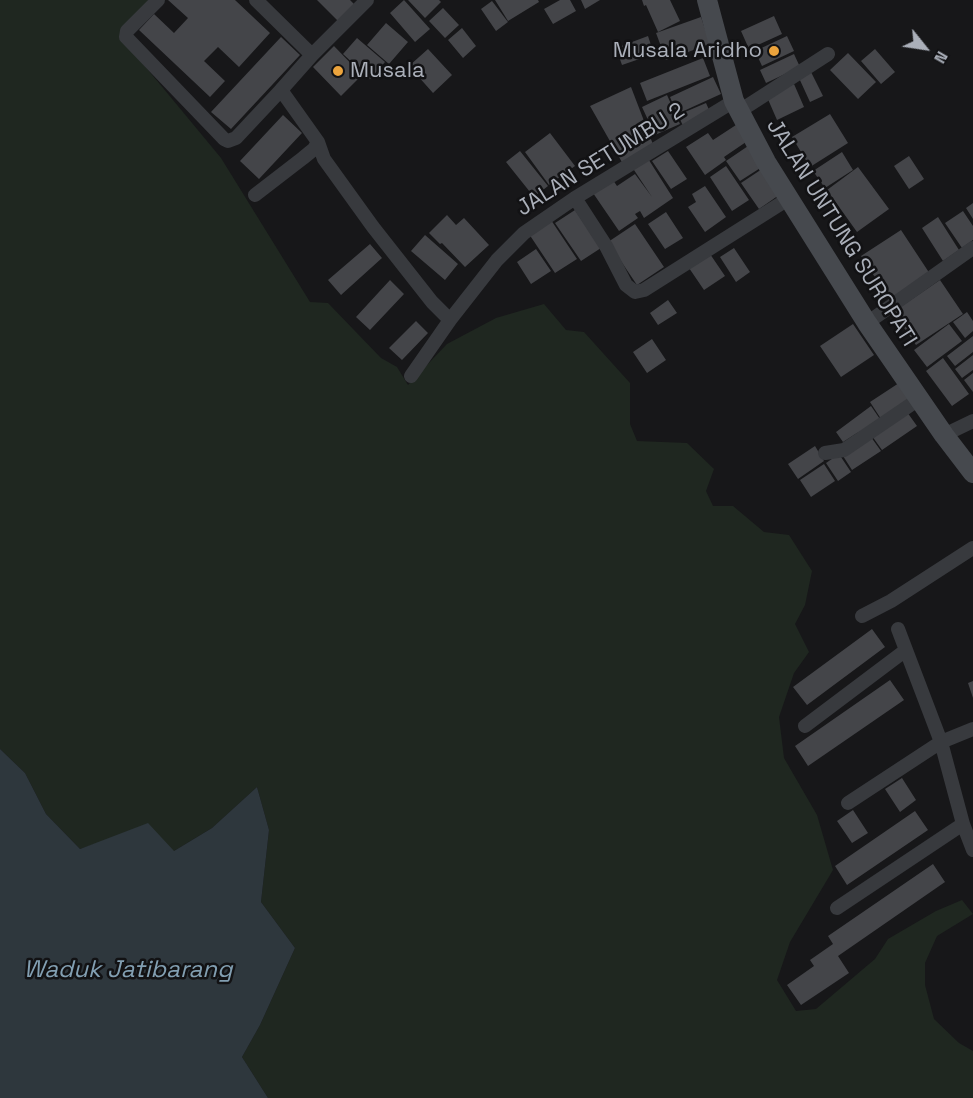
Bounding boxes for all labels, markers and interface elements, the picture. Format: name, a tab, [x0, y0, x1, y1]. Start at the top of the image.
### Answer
north arrow	[895, 18, 955, 78]
place label: Musala Aridho	[613, 38, 762, 64]
marker: Musala Aridho	[767, 44, 781, 58]
text: N	[929, 47, 953, 67]
place label: Musala	[350, 58, 425, 84]
marker: Musala	[331, 64, 345, 78]
street label: JALAN SETUMBU 2	[512, 98, 690, 222]
street label: JALAN UNTUNG SUROPATI	[760, 114, 922, 352]
water label: Waduk Jatibarang	[24, 956, 232, 984]

